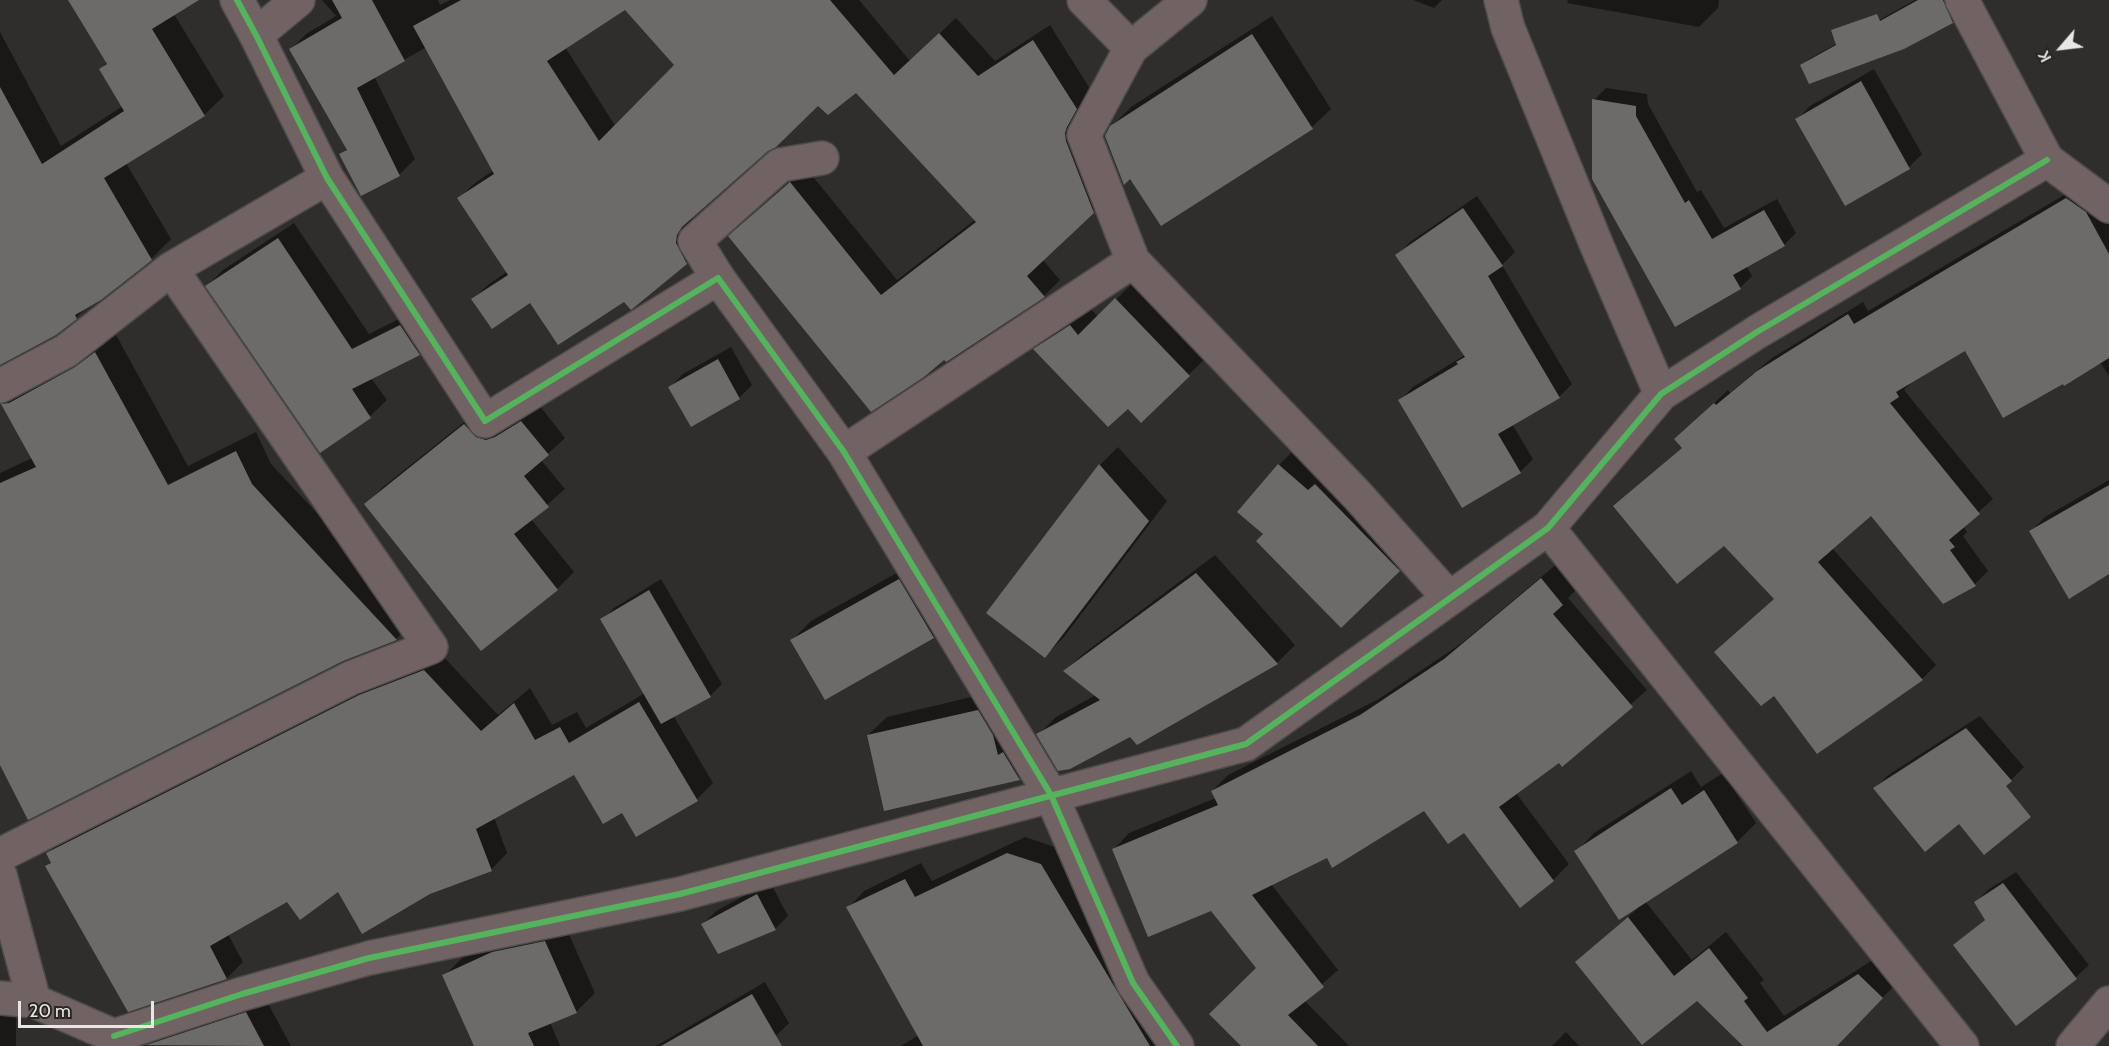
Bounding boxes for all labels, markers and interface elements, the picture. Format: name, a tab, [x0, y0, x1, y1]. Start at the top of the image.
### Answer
north arrow	[2031, 18, 2091, 78]
text: K	[2034, 48, 2055, 66]
scale bar	[21, 989, 158, 1027]
text: 20 m	[29, 1000, 71, 1022]

